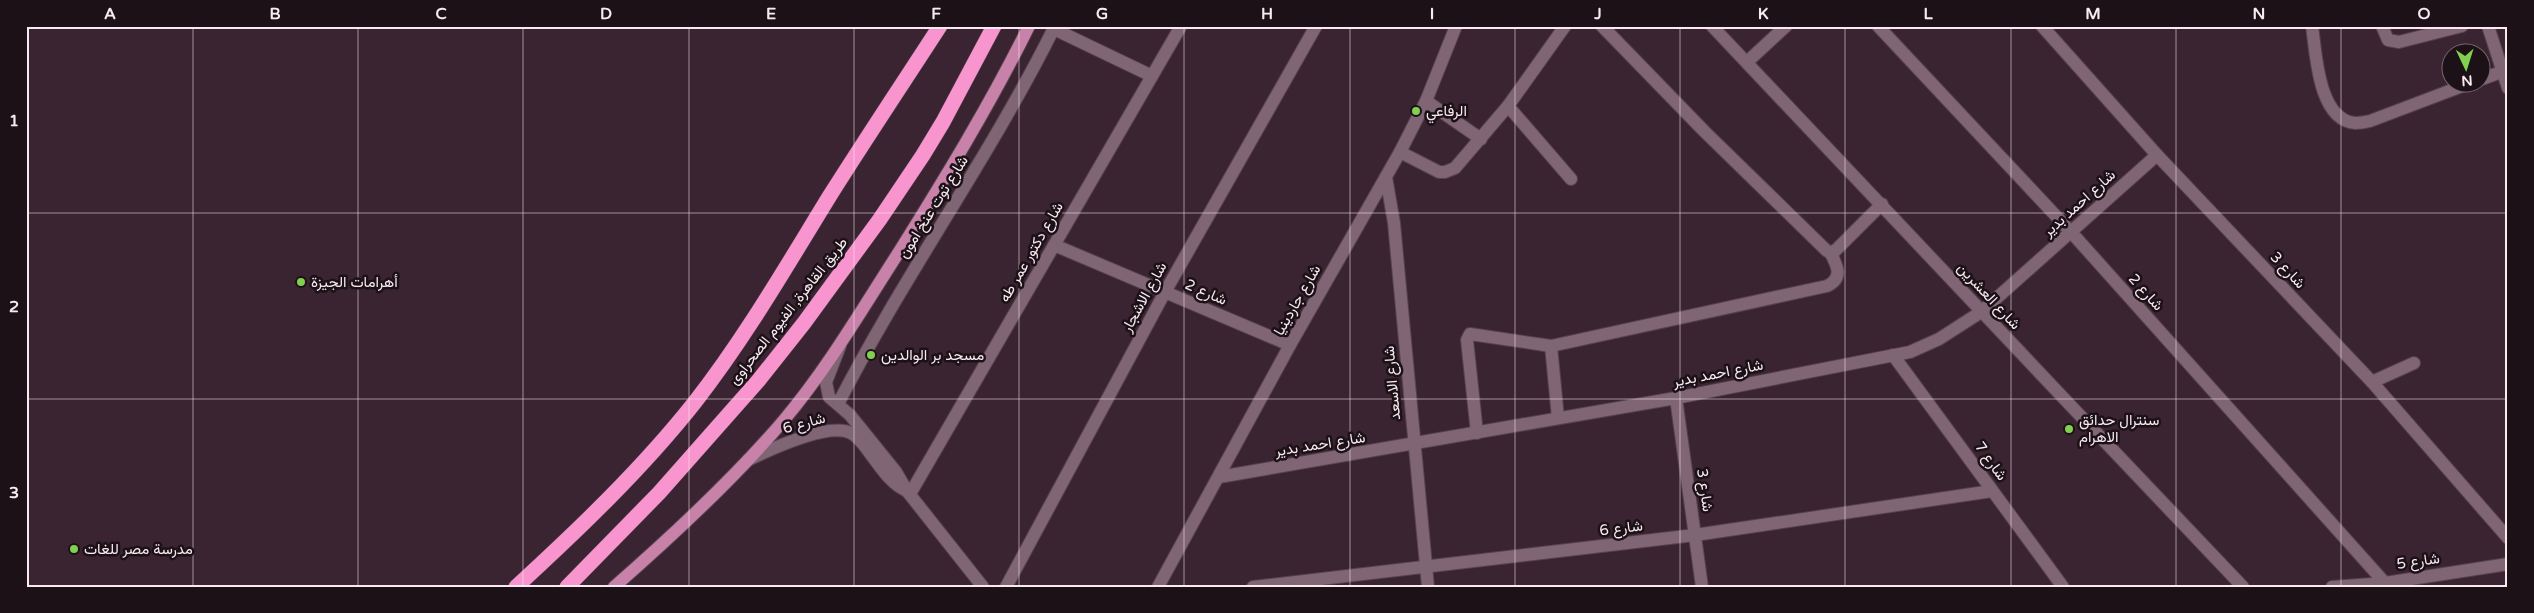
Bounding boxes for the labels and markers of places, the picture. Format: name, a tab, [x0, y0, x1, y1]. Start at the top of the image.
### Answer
place label: الرفاعي	[1426, 102, 1467, 124]
marker: الرفاعي	[1410, 105, 1422, 117]
place label: أهرامات الجيزة	[311, 273, 398, 291]
marker: أهرامات الجيزة	[295, 276, 307, 288]
place label: مسجد بر الوالدين	[881, 346, 984, 365]
marker: مسجد بر الوالدين	[865, 349, 877, 361]
place label: سنترال حدائق الاهرام	[2079, 411, 2160, 447]
marker: سنترال حدائق الاهرام	[2063, 423, 2075, 435]
place label: مدرسة مصر للغات	[84, 540, 193, 558]
marker: مدرسة مصر للغات	[68, 543, 80, 555]

